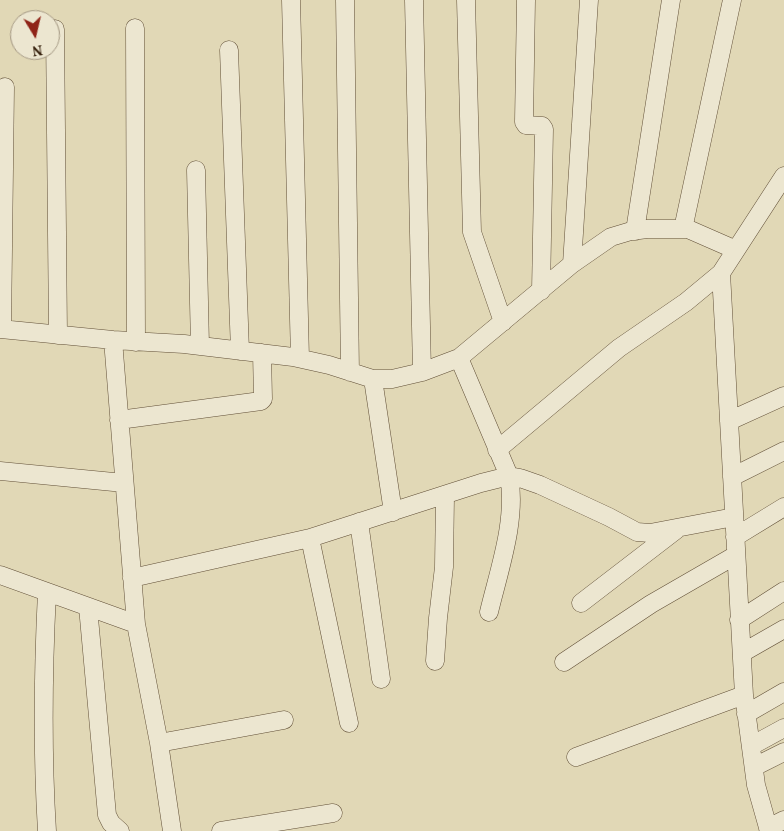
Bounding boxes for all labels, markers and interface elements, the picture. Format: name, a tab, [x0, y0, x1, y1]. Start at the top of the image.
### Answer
north arrow	[10, 10, 60, 60]
text: N	[31, 39, 44, 59]

